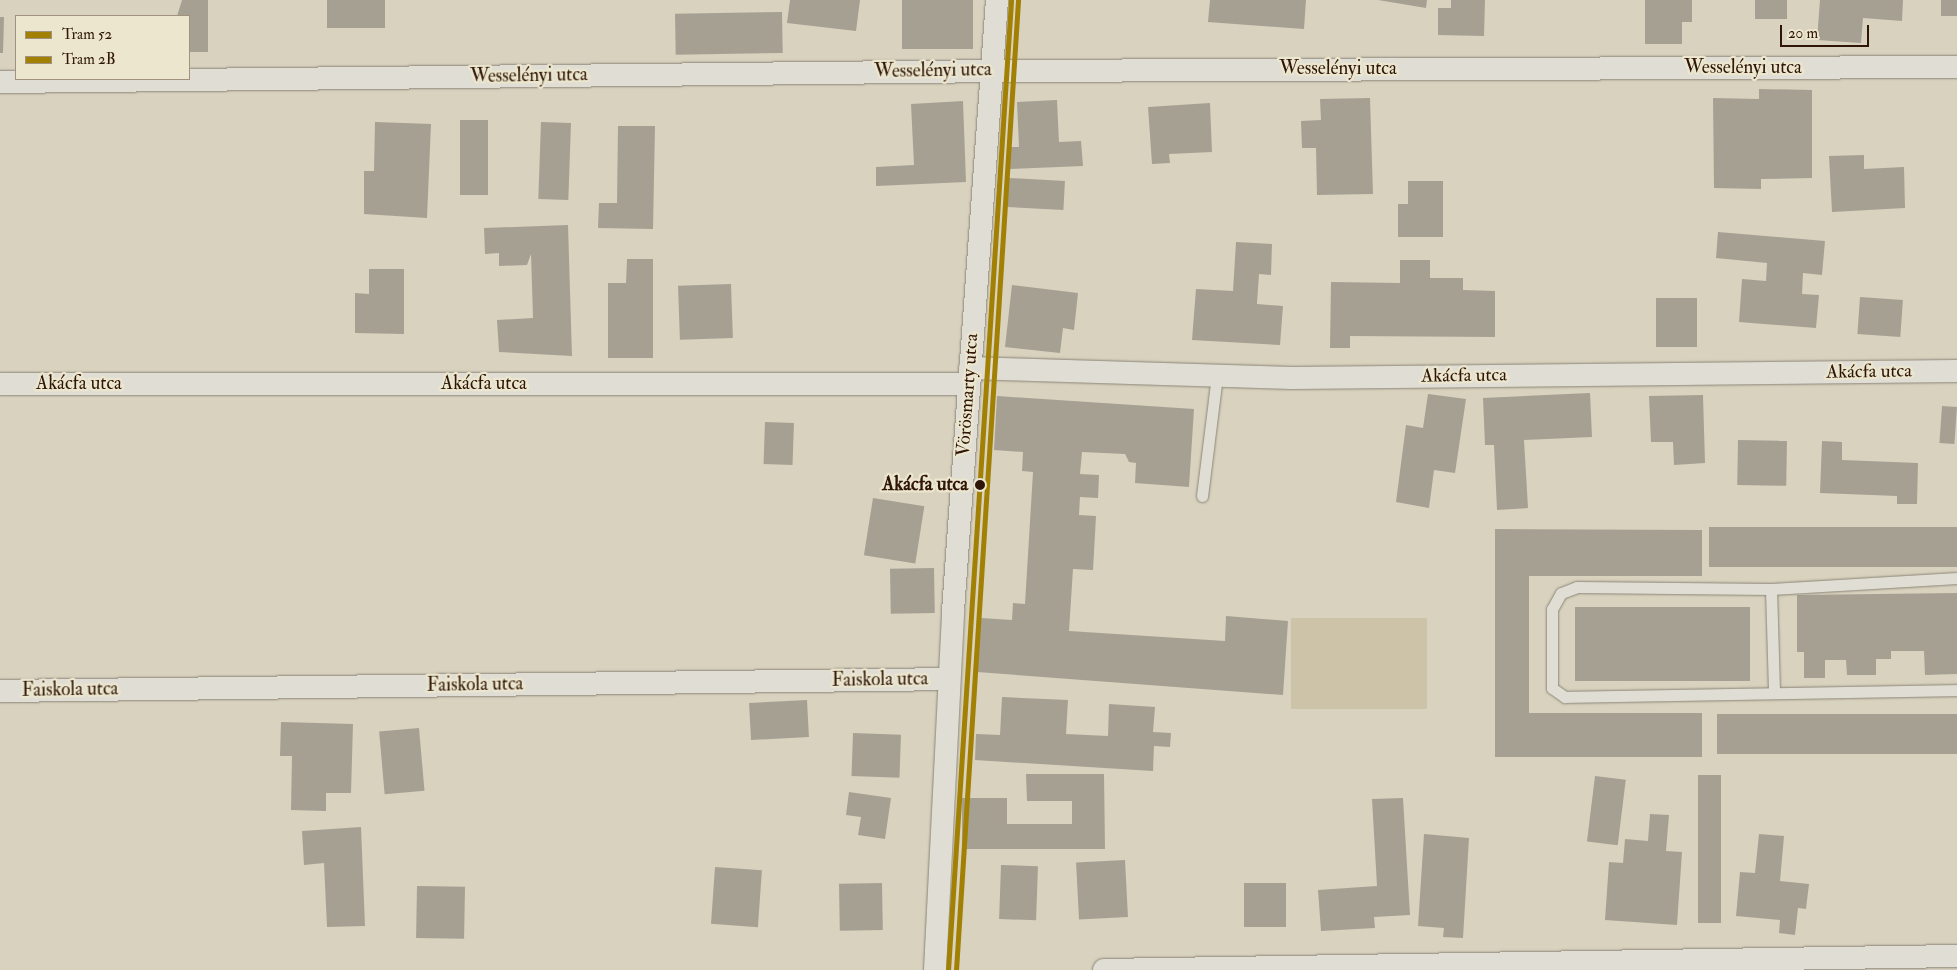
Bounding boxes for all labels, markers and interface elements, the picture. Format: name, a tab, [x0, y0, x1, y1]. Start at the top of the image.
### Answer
legend	[15, 15, 190, 80]
scale bar	[1782, 15, 1871, 47]
text: 20 m	[1788, 24, 1818, 43]
text: Tram 52	[62, 25, 112, 44]
text: Tram 2B	[62, 50, 116, 69]
street label: Wesselényi utca	[1684, 57, 1802, 79]
street label: Wesselényi utca	[1279, 58, 1397, 80]
street label: Wesselényi utca	[874, 59, 992, 83]
street label: Wesselényi utca	[470, 64, 588, 88]
street label: Vörösmarty utca	[952, 333, 984, 457]
street label: Akácfa utca	[1826, 360, 1912, 384]
street label: Akácfa utca	[1421, 364, 1507, 388]
street label: Akácfa utca	[36, 373, 122, 395]
street label: Akácfa utca	[441, 373, 527, 395]
place label: Akácfa utca	[882, 474, 968, 496]
marker: Akácfa utca	[972, 477, 988, 493]
street label: Faiskola utca	[832, 668, 928, 692]
street label: Faiskola utca	[427, 673, 523, 697]
street label: Faiskola utca	[22, 678, 118, 702]

